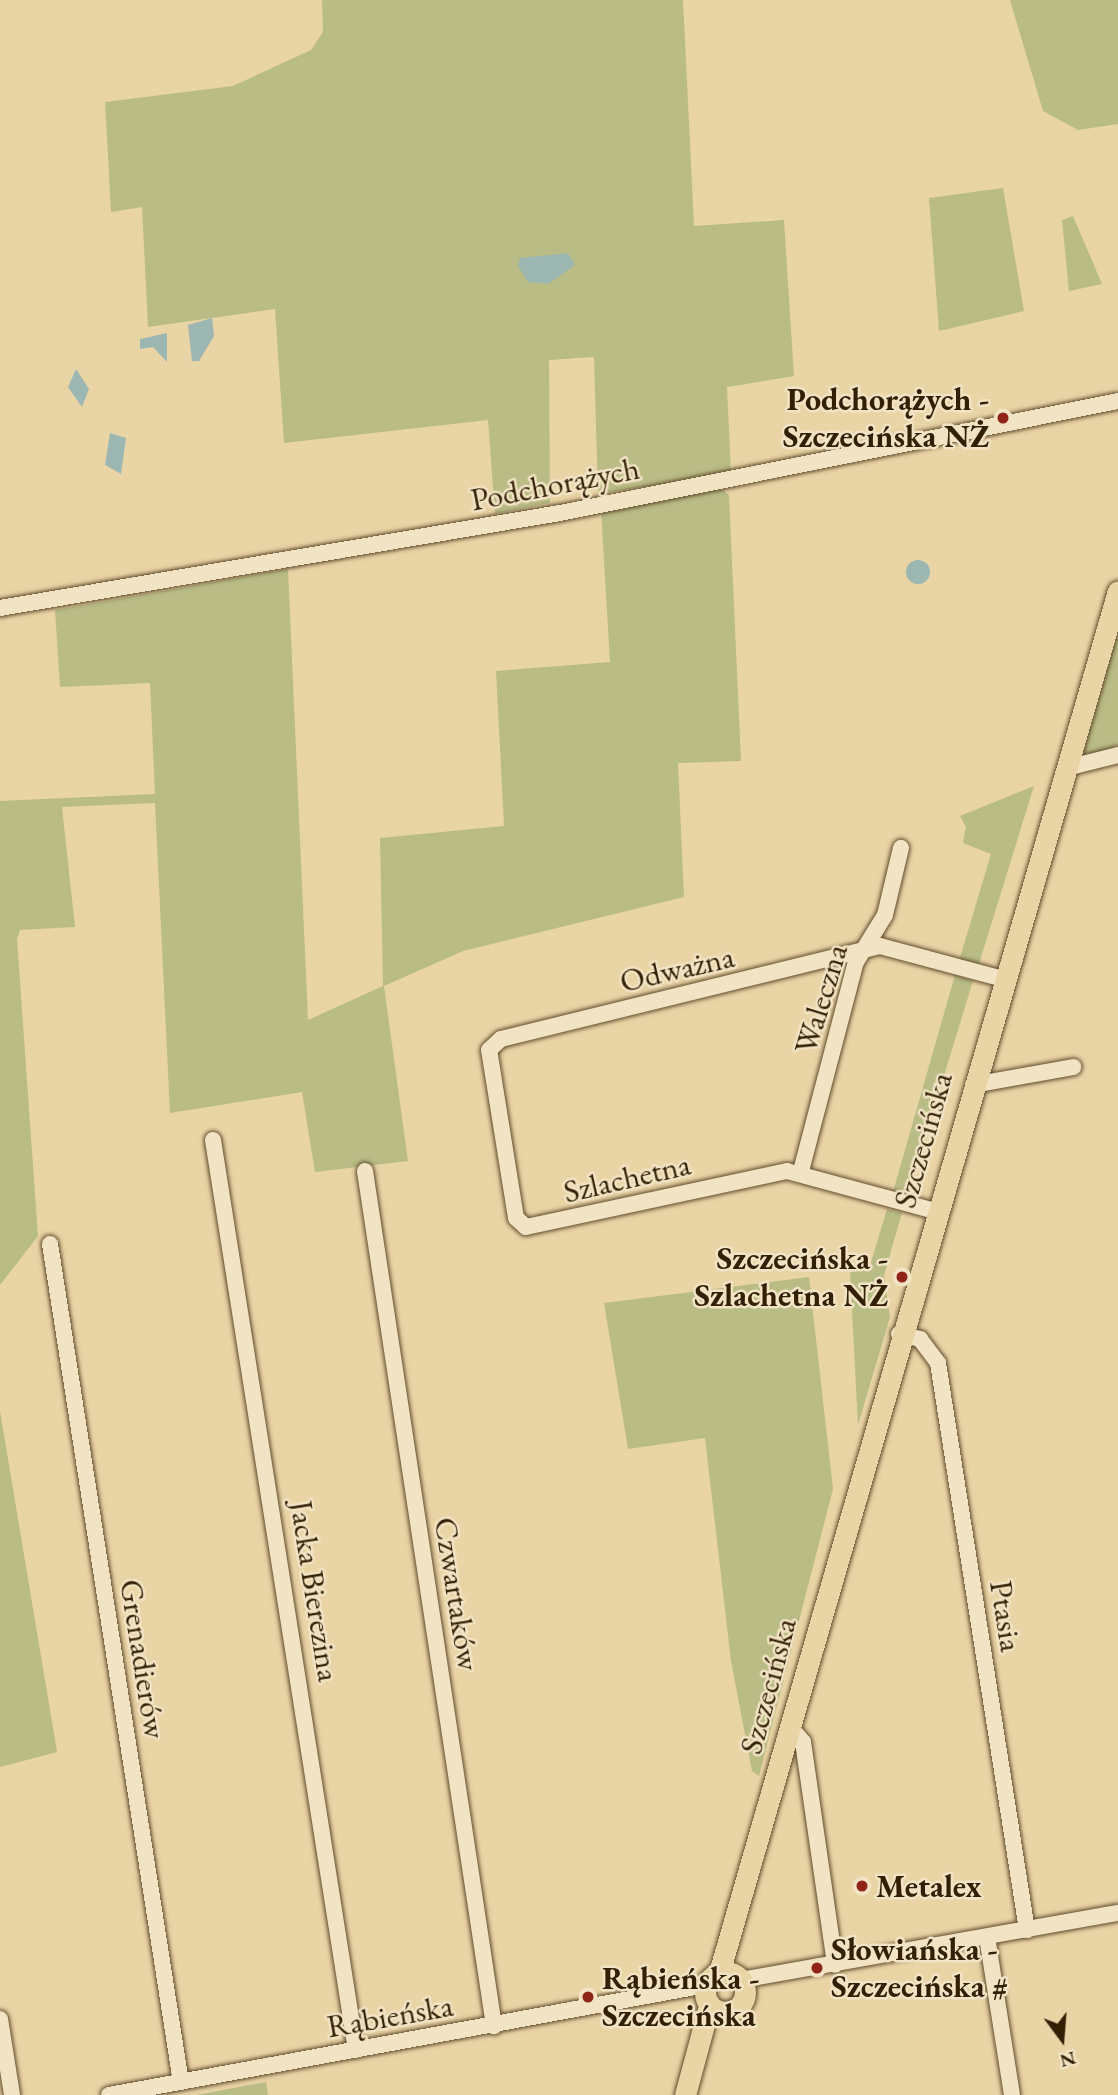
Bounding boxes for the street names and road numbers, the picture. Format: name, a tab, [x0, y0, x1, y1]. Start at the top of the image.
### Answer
street label: Podchorążych	[467, 449, 643, 519]
street label: Odważna	[616, 937, 738, 1001]
street label: Waleczna	[786, 940, 856, 1058]
street label: Szczecińska	[885, 1068, 961, 1212]
street label: Szlachetna	[560, 1145, 694, 1211]
street label: Jacka Bierezina	[282, 1498, 348, 1684]
street label: Czwartaków	[426, 1515, 488, 1673]
street label: Grenadierów	[111, 1577, 175, 1741]
street label: Ptasia	[981, 1578, 1031, 1654]
street label: Szczecińska	[731, 1614, 805, 1758]
street label: Rąbieńska	[324, 1986, 456, 2046]

